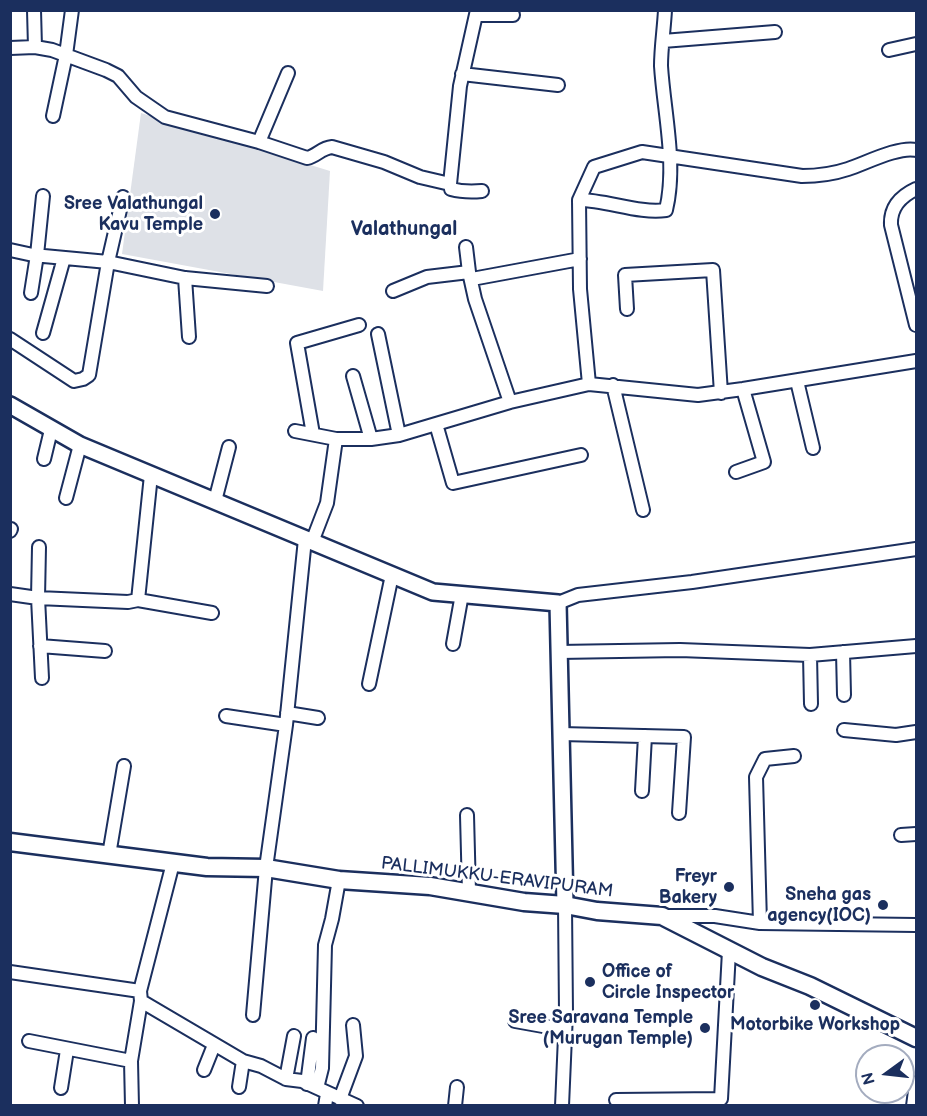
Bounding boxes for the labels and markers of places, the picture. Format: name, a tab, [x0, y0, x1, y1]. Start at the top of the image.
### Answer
place label: Sree Valathungal Kavu Temple	[64, 193, 203, 236]
marker: Sree Valathungal Kavu Temple	[208, 207, 222, 221]
place label: Freyr Bakery	[659, 866, 717, 908]
marker: Freyr Bakery	[722, 880, 736, 894]
place label: Sneha gas agency(IOC)	[767, 884, 871, 926]
marker: Sneha gas agency(IOC)	[876, 898, 890, 912]
place label: Office of Circle Inspector	[602, 961, 734, 1004]
marker: Office of Circle Inspector	[583, 975, 597, 989]
marker: Motorbike Workshop	[808, 998, 822, 1012]
place label: Sree Saravana Temple (Murugan Temple)	[508, 1007, 693, 1050]
place label: Motorbike Workshop	[730, 1014, 900, 1036]
marker: Sree Saravana Temple (Murugan Temple)	[698, 1021, 712, 1035]

